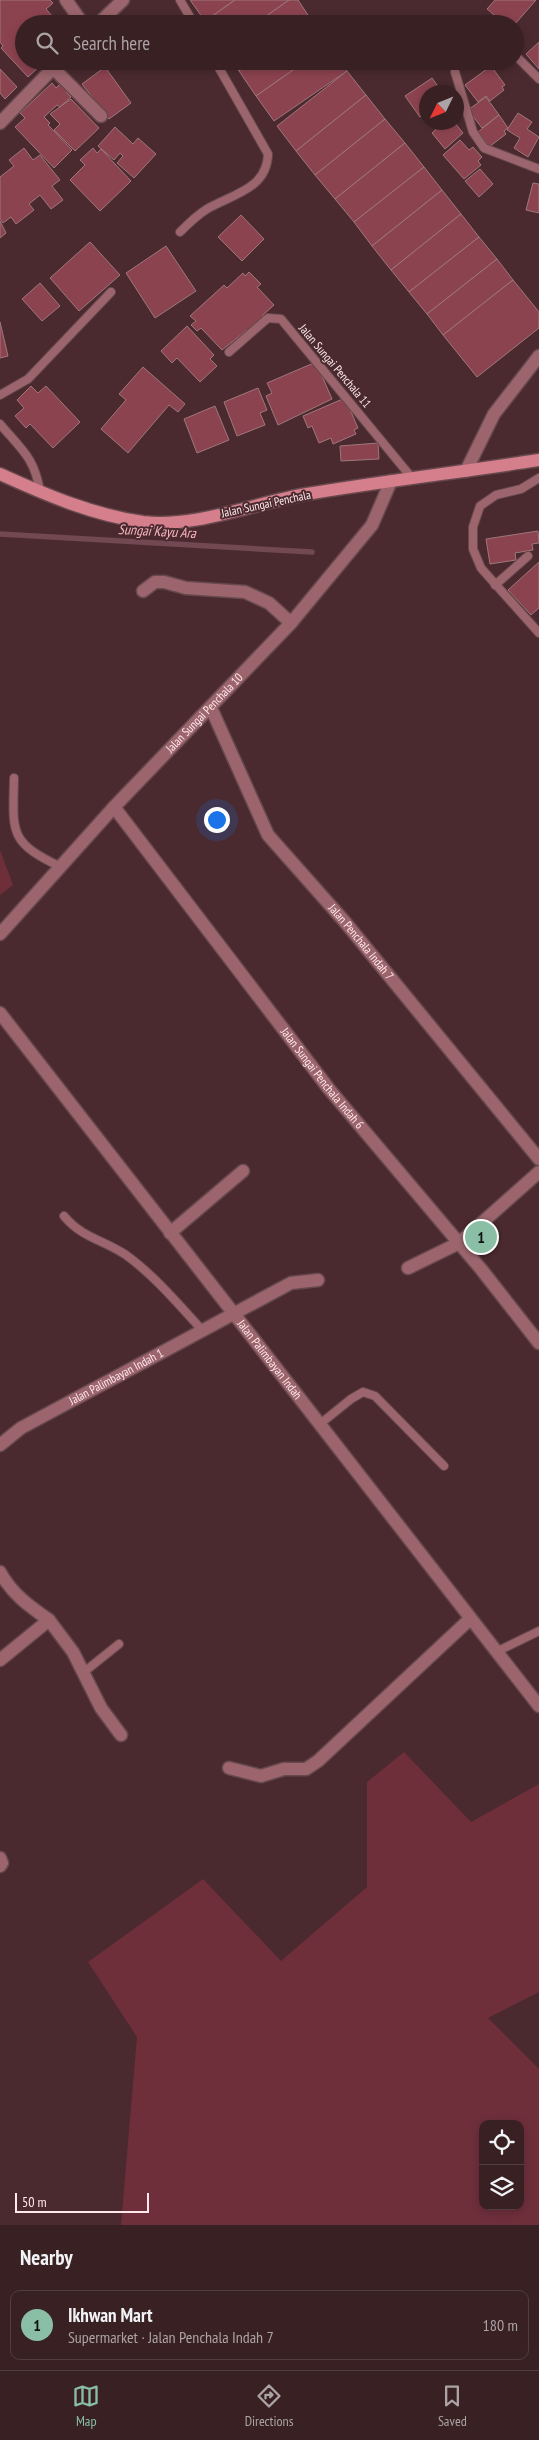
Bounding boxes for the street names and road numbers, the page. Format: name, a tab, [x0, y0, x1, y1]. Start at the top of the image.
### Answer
street label: Jalan Sungai Penchala 11	[295, 320, 375, 411]
street label: Jalan Sungai Penchala	[219, 487, 312, 521]
street label: Jalan Sungai Penchala 10	[162, 670, 246, 756]
street label: Jalan Penchala Indah 7	[325, 900, 397, 983]
street label: Jalan Sungai Penchala Indah 6	[277, 1024, 367, 1132]
street label: Jalan Palimbayan Indah	[234, 1316, 306, 1402]
street label: Jalan Palimbayan Indah 1	[65, 1345, 166, 1408]

